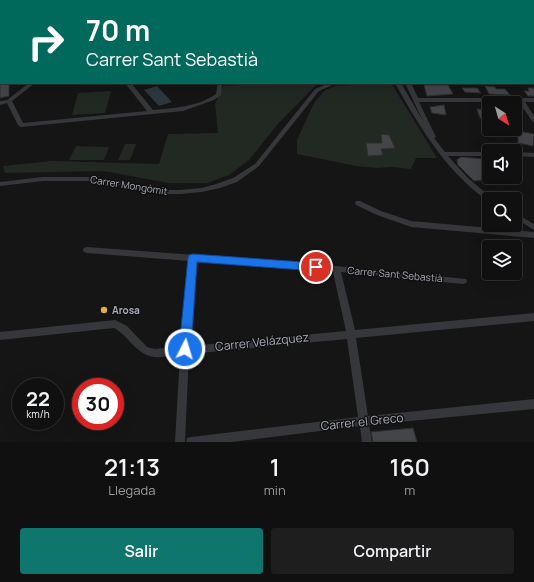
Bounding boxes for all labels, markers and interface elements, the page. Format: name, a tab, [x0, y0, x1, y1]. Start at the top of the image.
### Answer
text: 70 m	[86, 11, 150, 49]
icon: right	[20, 16, 72, 68]
text: Carrer Sant Sebastià	[86, 47, 258, 71]
north arrow	[482, 96, 522, 136]
map controls	[482, 96, 522, 280]
button: sound	[482, 144, 522, 184]
street label: Carrer Mongòmit	[89, 172, 169, 198]
button: search	[482, 192, 522, 232]
button: layers	[482, 240, 522, 280]
pin	[299, 250, 333, 284]
icon: arrive	[305, 256, 327, 278]
street label: Carrer Sant Sebastià	[347, 263, 443, 285]
place label: Arosa	[112, 303, 140, 317]
marker: Arosa	[99, 305, 109, 315]
position arrow	[164, 328, 206, 370]
street label: Carrer Velázquez	[214, 328, 310, 355]
speed limit sign: 30	[72, 378, 124, 430]
text: 22	[26, 385, 50, 412]
text: km/h	[26, 407, 50, 421]
street label: Carrer el Greco	[320, 409, 404, 434]
text: 21:13	[104, 450, 160, 483]
text: 1	[270, 450, 280, 483]
text: 160	[390, 450, 430, 483]
text: Llegada	[108, 481, 155, 499]
text: min	[264, 481, 286, 499]
text: m	[404, 481, 415, 499]
button: Salir	[20, 528, 263, 574]
button: Compartir	[271, 528, 514, 574]

